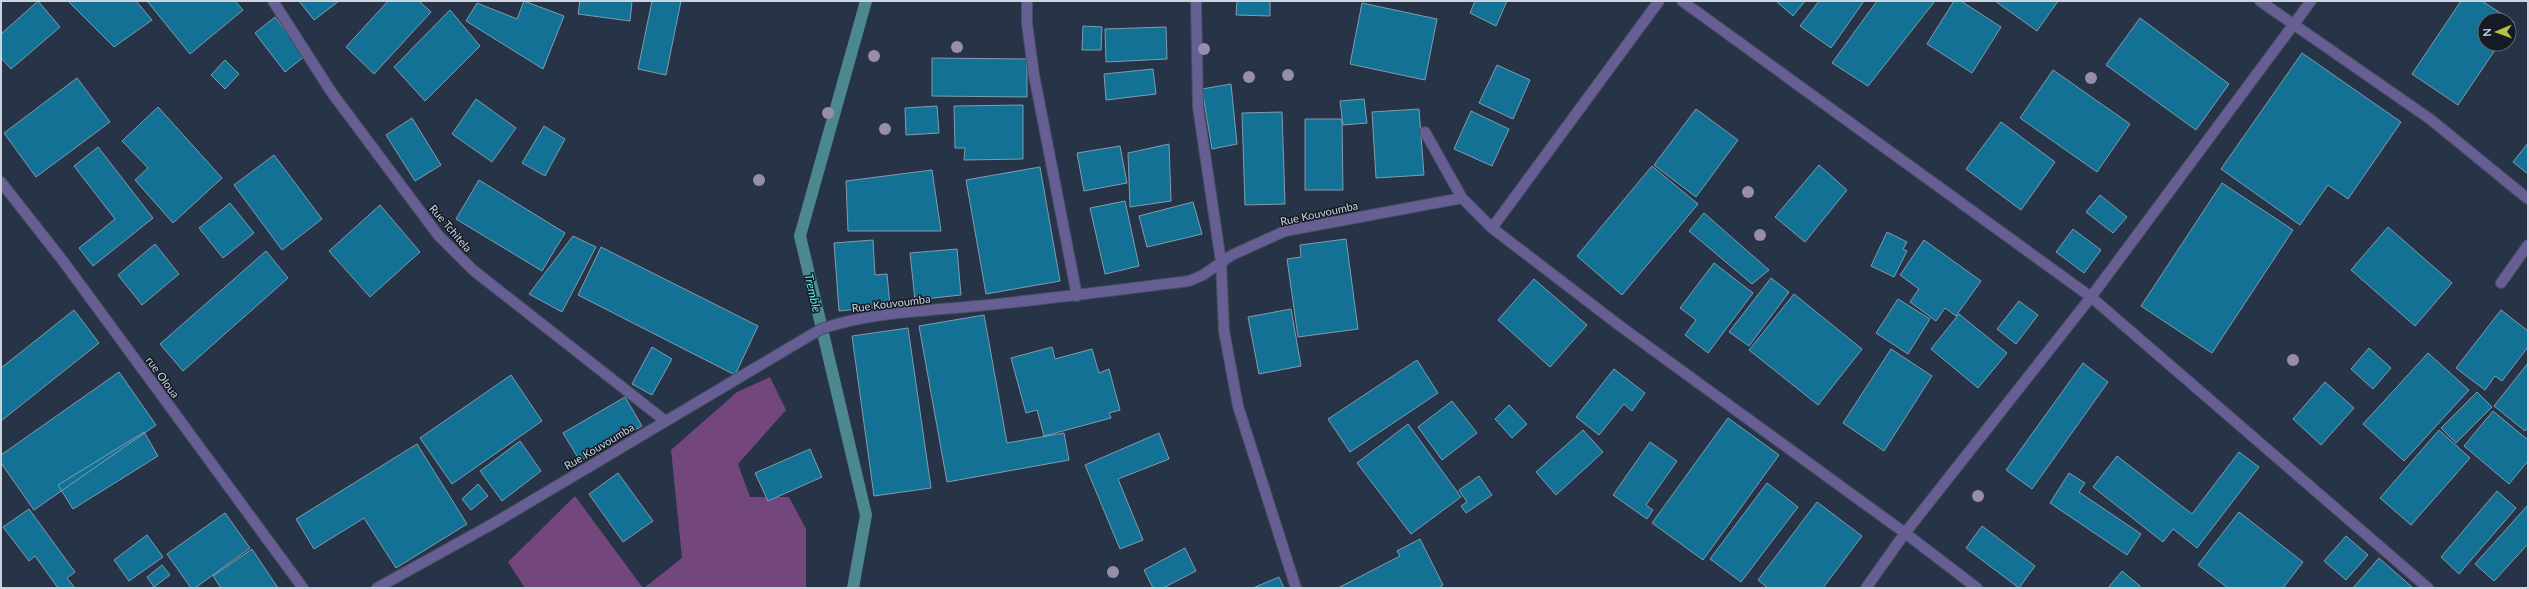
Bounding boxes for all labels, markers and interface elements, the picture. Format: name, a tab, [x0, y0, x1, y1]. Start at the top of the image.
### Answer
north arrow	[2477, 12, 2517, 52]
text: N	[2480, 28, 2493, 37]
street label: Rue Kouvoumba	[1279, 198, 1359, 228]
street label: Rue Tchitela	[427, 202, 475, 254]
water label: Tremble	[801, 272, 825, 314]
street label: Rue Kouvoumba	[851, 292, 931, 314]
street label: rue Oloua	[144, 354, 182, 400]
street label: Rue Kouvoumba	[562, 420, 636, 472]

